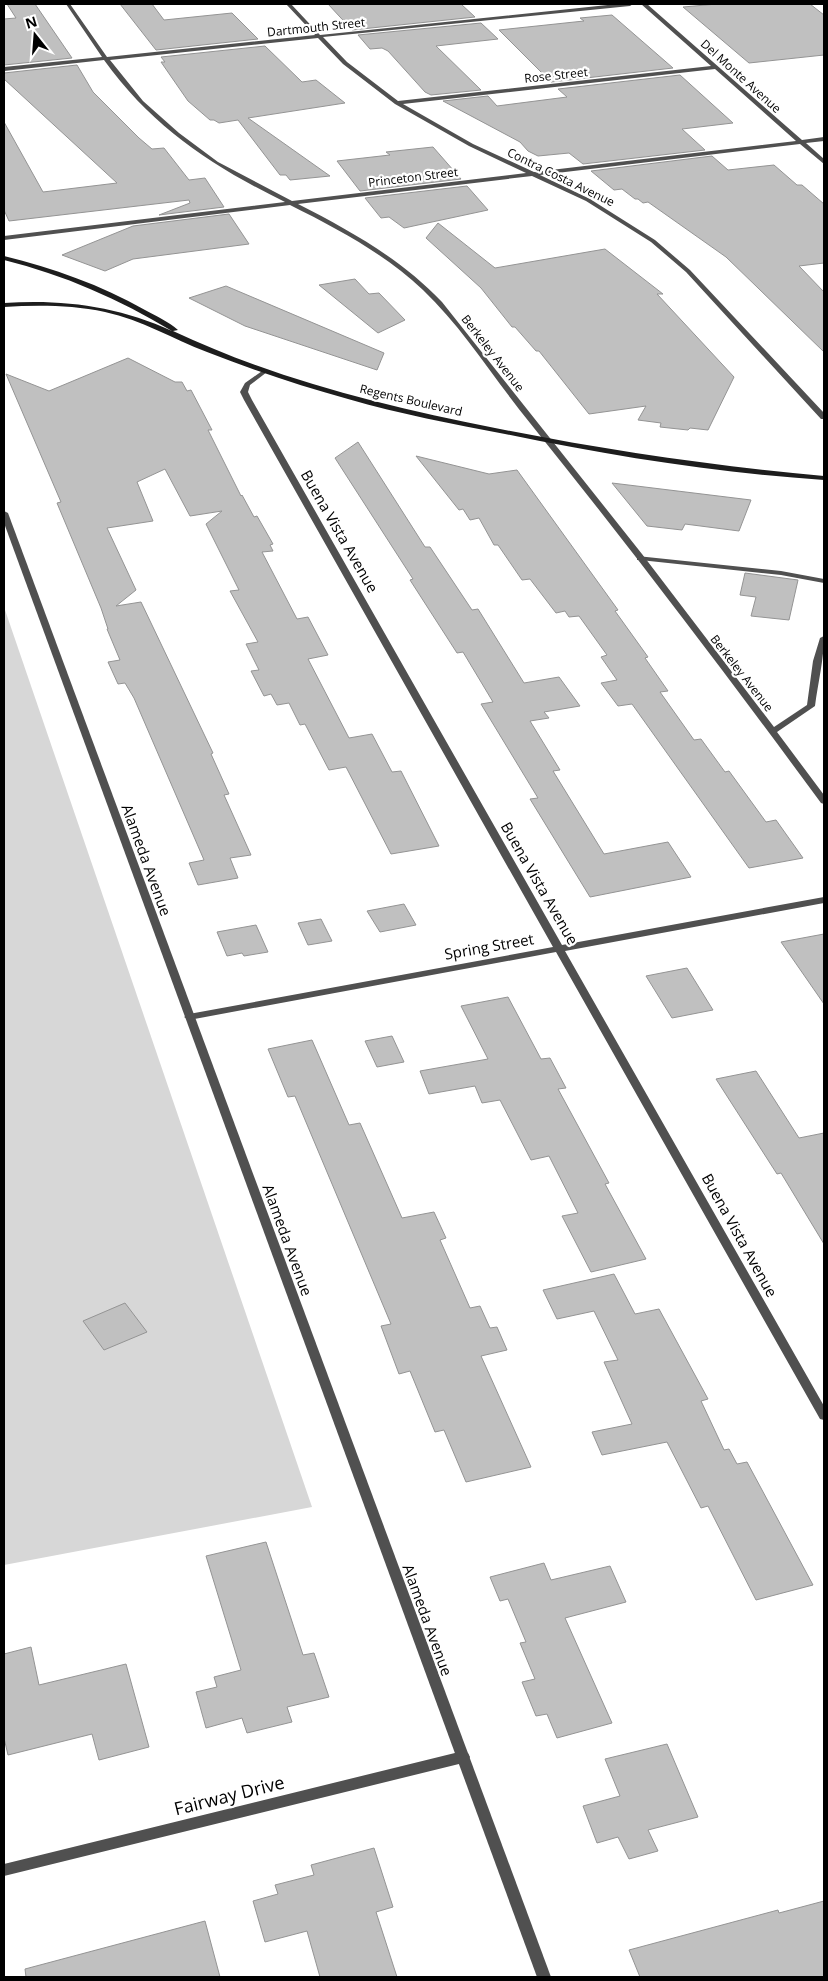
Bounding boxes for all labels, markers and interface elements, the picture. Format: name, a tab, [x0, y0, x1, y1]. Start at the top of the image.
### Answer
north arrow	[10, 10, 60, 60]
text: N	[23, 11, 39, 33]
street label: Dartmouth Street	[266, 13, 366, 41]
street label: Del Monte Avenue	[697, 35, 785, 117]
street label: Rose Street	[523, 63, 589, 87]
street label: Contra Costa Avenue	[504, 144, 618, 210]
street label: Princeton Street	[367, 163, 459, 191]
street label: Berkeley Avenue	[458, 311, 529, 395]
street label: Regents Boulevard	[358, 380, 464, 420]
street label: Buena Vista Avenue	[297, 466, 383, 596]
street label: Berkeley Avenue	[707, 631, 778, 715]
street label: Alameda Avenue	[118, 801, 176, 919]
street label: Buena Vista Avenue	[497, 818, 583, 948]
street label: Spring Street	[443, 928, 535, 964]
street label: Buena Vista Avenue	[698, 1170, 782, 1300]
street label: Alameda Avenue	[259, 1181, 317, 1299]
street label: Alameda Avenue	[399, 1561, 457, 1679]
street label: Fairway Drive	[171, 1770, 287, 1820]

